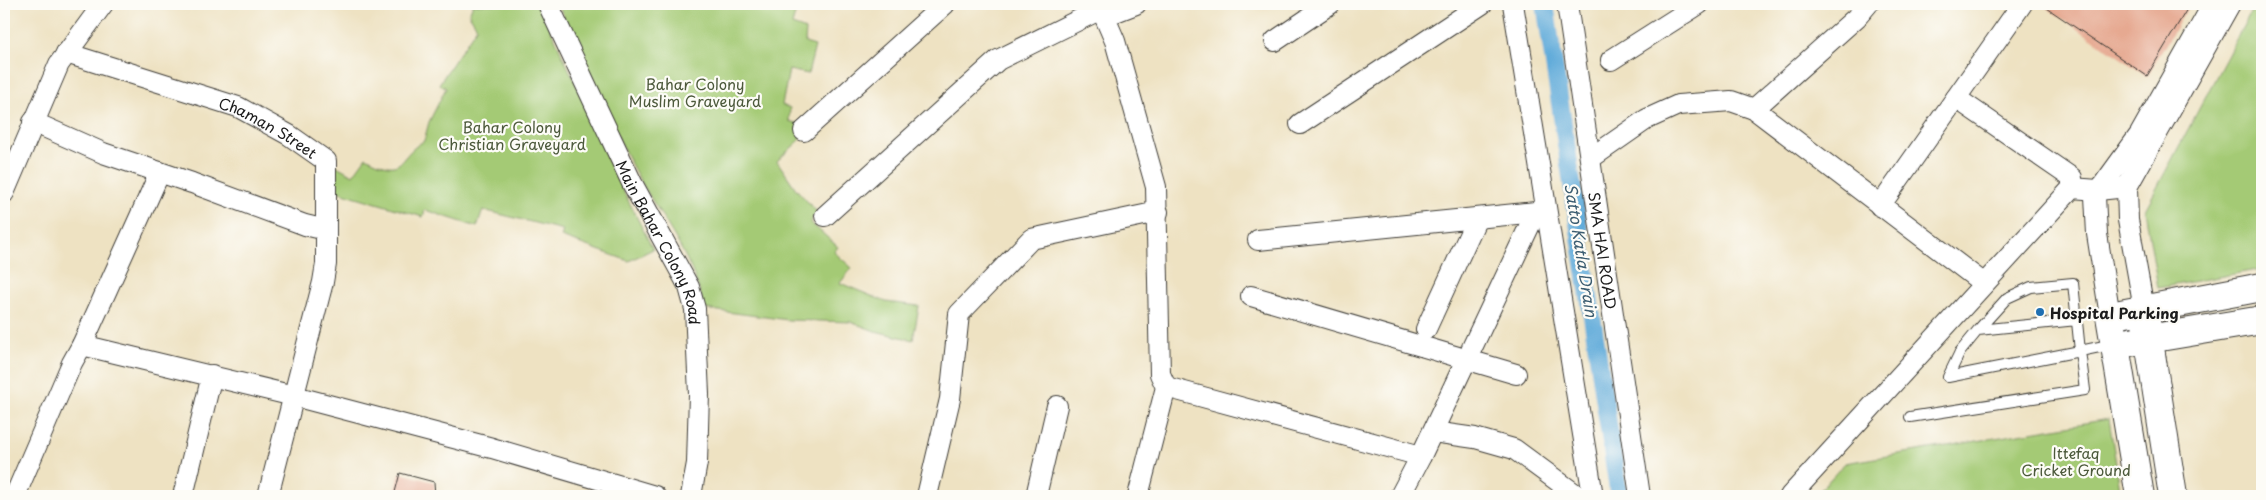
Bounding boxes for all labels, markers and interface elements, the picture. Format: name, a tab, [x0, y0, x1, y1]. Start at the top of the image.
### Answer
park label: Bahar Colony Muslim Graveyard	[629, 72, 761, 112]
street label: Chaman Street	[216, 90, 323, 163]
park label: Bahar Colony Christian Graveyard	[438, 115, 586, 155]
street label: Main Bahar Colony Road	[611, 156, 707, 325]
water label: Satto Katla Drain	[1560, 182, 1605, 320]
street label: SMA HAI ROAD	[1583, 190, 1624, 311]
place label: Hospital Parking	[2050, 301, 2179, 324]
marker: Hospital Parking	[2034, 306, 2046, 318]
park label: Ittefaq Cricket Ground	[2021, 441, 2131, 481]

